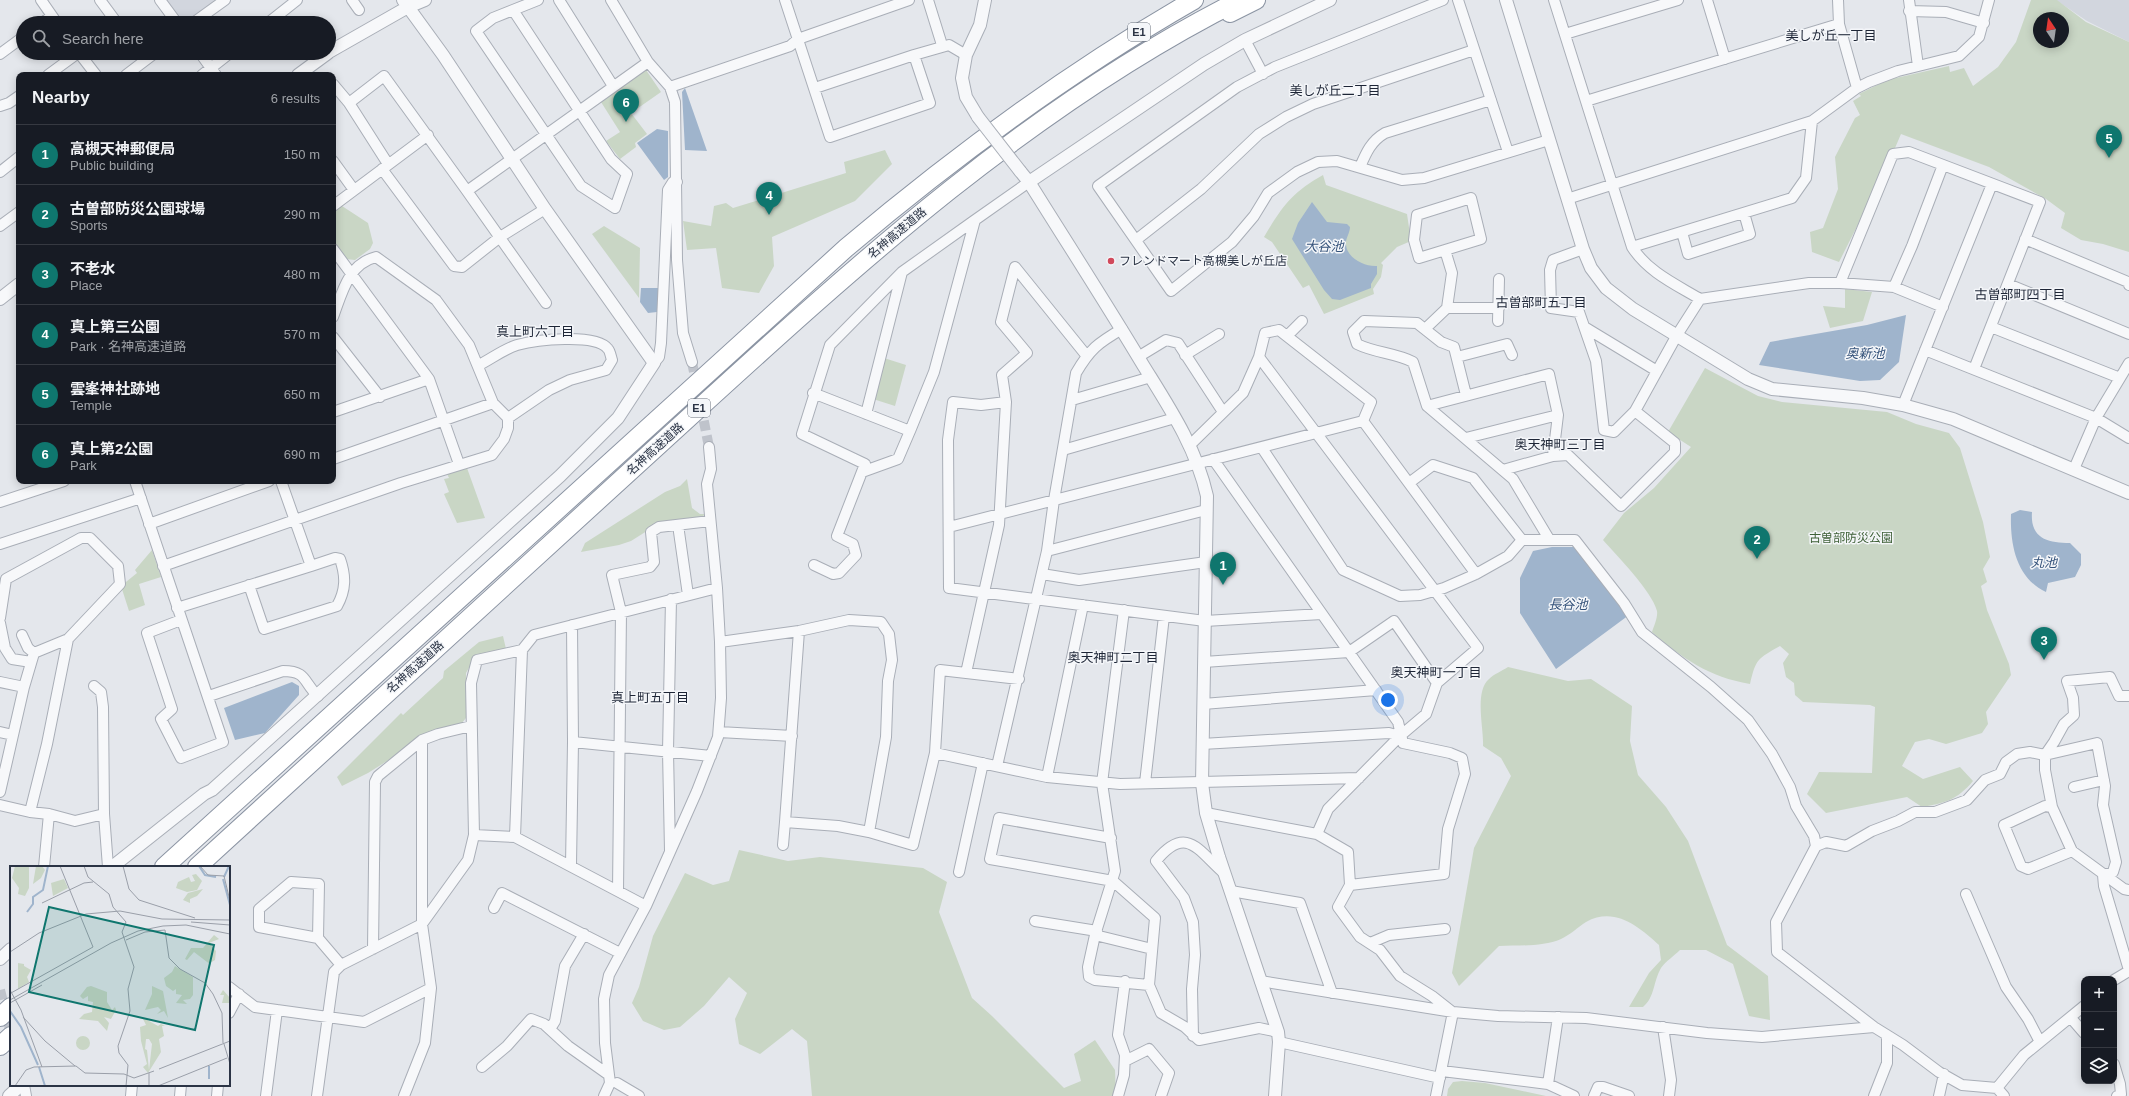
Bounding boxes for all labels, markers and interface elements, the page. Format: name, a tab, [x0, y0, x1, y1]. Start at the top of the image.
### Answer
north arrow	[2033, 12, 2069, 48]
search box	[16, 16, 336, 60]
road number: E1	[1128, 23, 1150, 41]
icon: search	[30, 27, 52, 49]
district label: 美しが丘一丁目	[1785, 28, 1877, 43]
text: Search here	[62, 30, 144, 47]
district label: 美しが丘二丁目	[1289, 83, 1381, 98]
text: Nearby	[32, 88, 90, 107]
pin: 6	[613, 89, 639, 122]
text: 6 results	[271, 91, 320, 106]
pin: 5	[2096, 125, 2122, 158]
text: 高槻天神郵便局	[70, 140, 175, 157]
text: 1	[41, 147, 49, 162]
text: 150 m	[284, 147, 320, 162]
text: Public building	[70, 158, 154, 173]
pin: 4	[756, 182, 782, 215]
text: 古曽部防災公園球場	[70, 200, 205, 217]
street label: 名神高速道路	[865, 204, 929, 262]
text: 2	[41, 207, 49, 222]
text: 290 m	[284, 207, 320, 222]
text: Sports	[70, 218, 108, 233]
water label: 大谷池	[1304, 239, 1345, 254]
place label: フレンドマート高槻美しが丘店	[1119, 254, 1287, 268]
marker: フレンドマート高槻美しが丘店	[1106, 256, 1116, 266]
text: 不老水	[70, 260, 115, 277]
text: 3	[41, 267, 49, 282]
text: 480 m	[284, 267, 320, 282]
text: Place	[70, 278, 103, 293]
district label: 古曽部町四丁目	[1974, 287, 2066, 302]
district label: 古曽部町五丁目	[1495, 295, 1587, 310]
text: 真上第三公園	[70, 318, 160, 335]
district label: 真上町六丁目	[496, 324, 574, 339]
text: 4	[41, 327, 49, 342]
text: 570 m	[284, 327, 320, 342]
text: Park · 名神高速道路	[70, 339, 186, 354]
water label: 奥新池	[1845, 346, 1886, 361]
text: 雲峯神社跡地	[70, 380, 160, 397]
text: 5	[41, 387, 49, 402]
text: 650 m	[284, 387, 320, 402]
text: Temple	[70, 398, 112, 413]
road number: E1	[688, 399, 710, 417]
street label: 名神高速道路	[624, 420, 686, 478]
district label: 奥天神町三丁目	[1514, 437, 1606, 452]
text: 真上第2公園	[70, 440, 153, 457]
text: 6	[41, 447, 49, 462]
text: 690 m	[284, 447, 320, 462]
text: Park	[70, 458, 97, 473]
pin: 2	[1744, 526, 1770, 559]
park label: 古曽部防災公園	[1809, 531, 1893, 545]
pin: 1	[1210, 552, 1236, 585]
water label: 丸池	[2031, 555, 2059, 570]
water label: 長谷池	[1548, 597, 1589, 612]
pin: 3	[2031, 627, 2057, 660]
street label: 名神高速道路	[384, 638, 446, 696]
district label: 奥天神町二丁目	[1067, 650, 1159, 665]
district label: 奥天神町一丁目	[1390, 665, 1482, 680]
district label: 真上町五丁目	[611, 690, 689, 705]
your location	[1378, 690, 1398, 710]
inset map	[10, 866, 230, 1086]
map controls	[2081, 976, 2117, 1084]
button: +	[2081, 976, 2117, 1012]
button: −	[2081, 1012, 2117, 1048]
button: layers	[2081, 1048, 2117, 1084]

